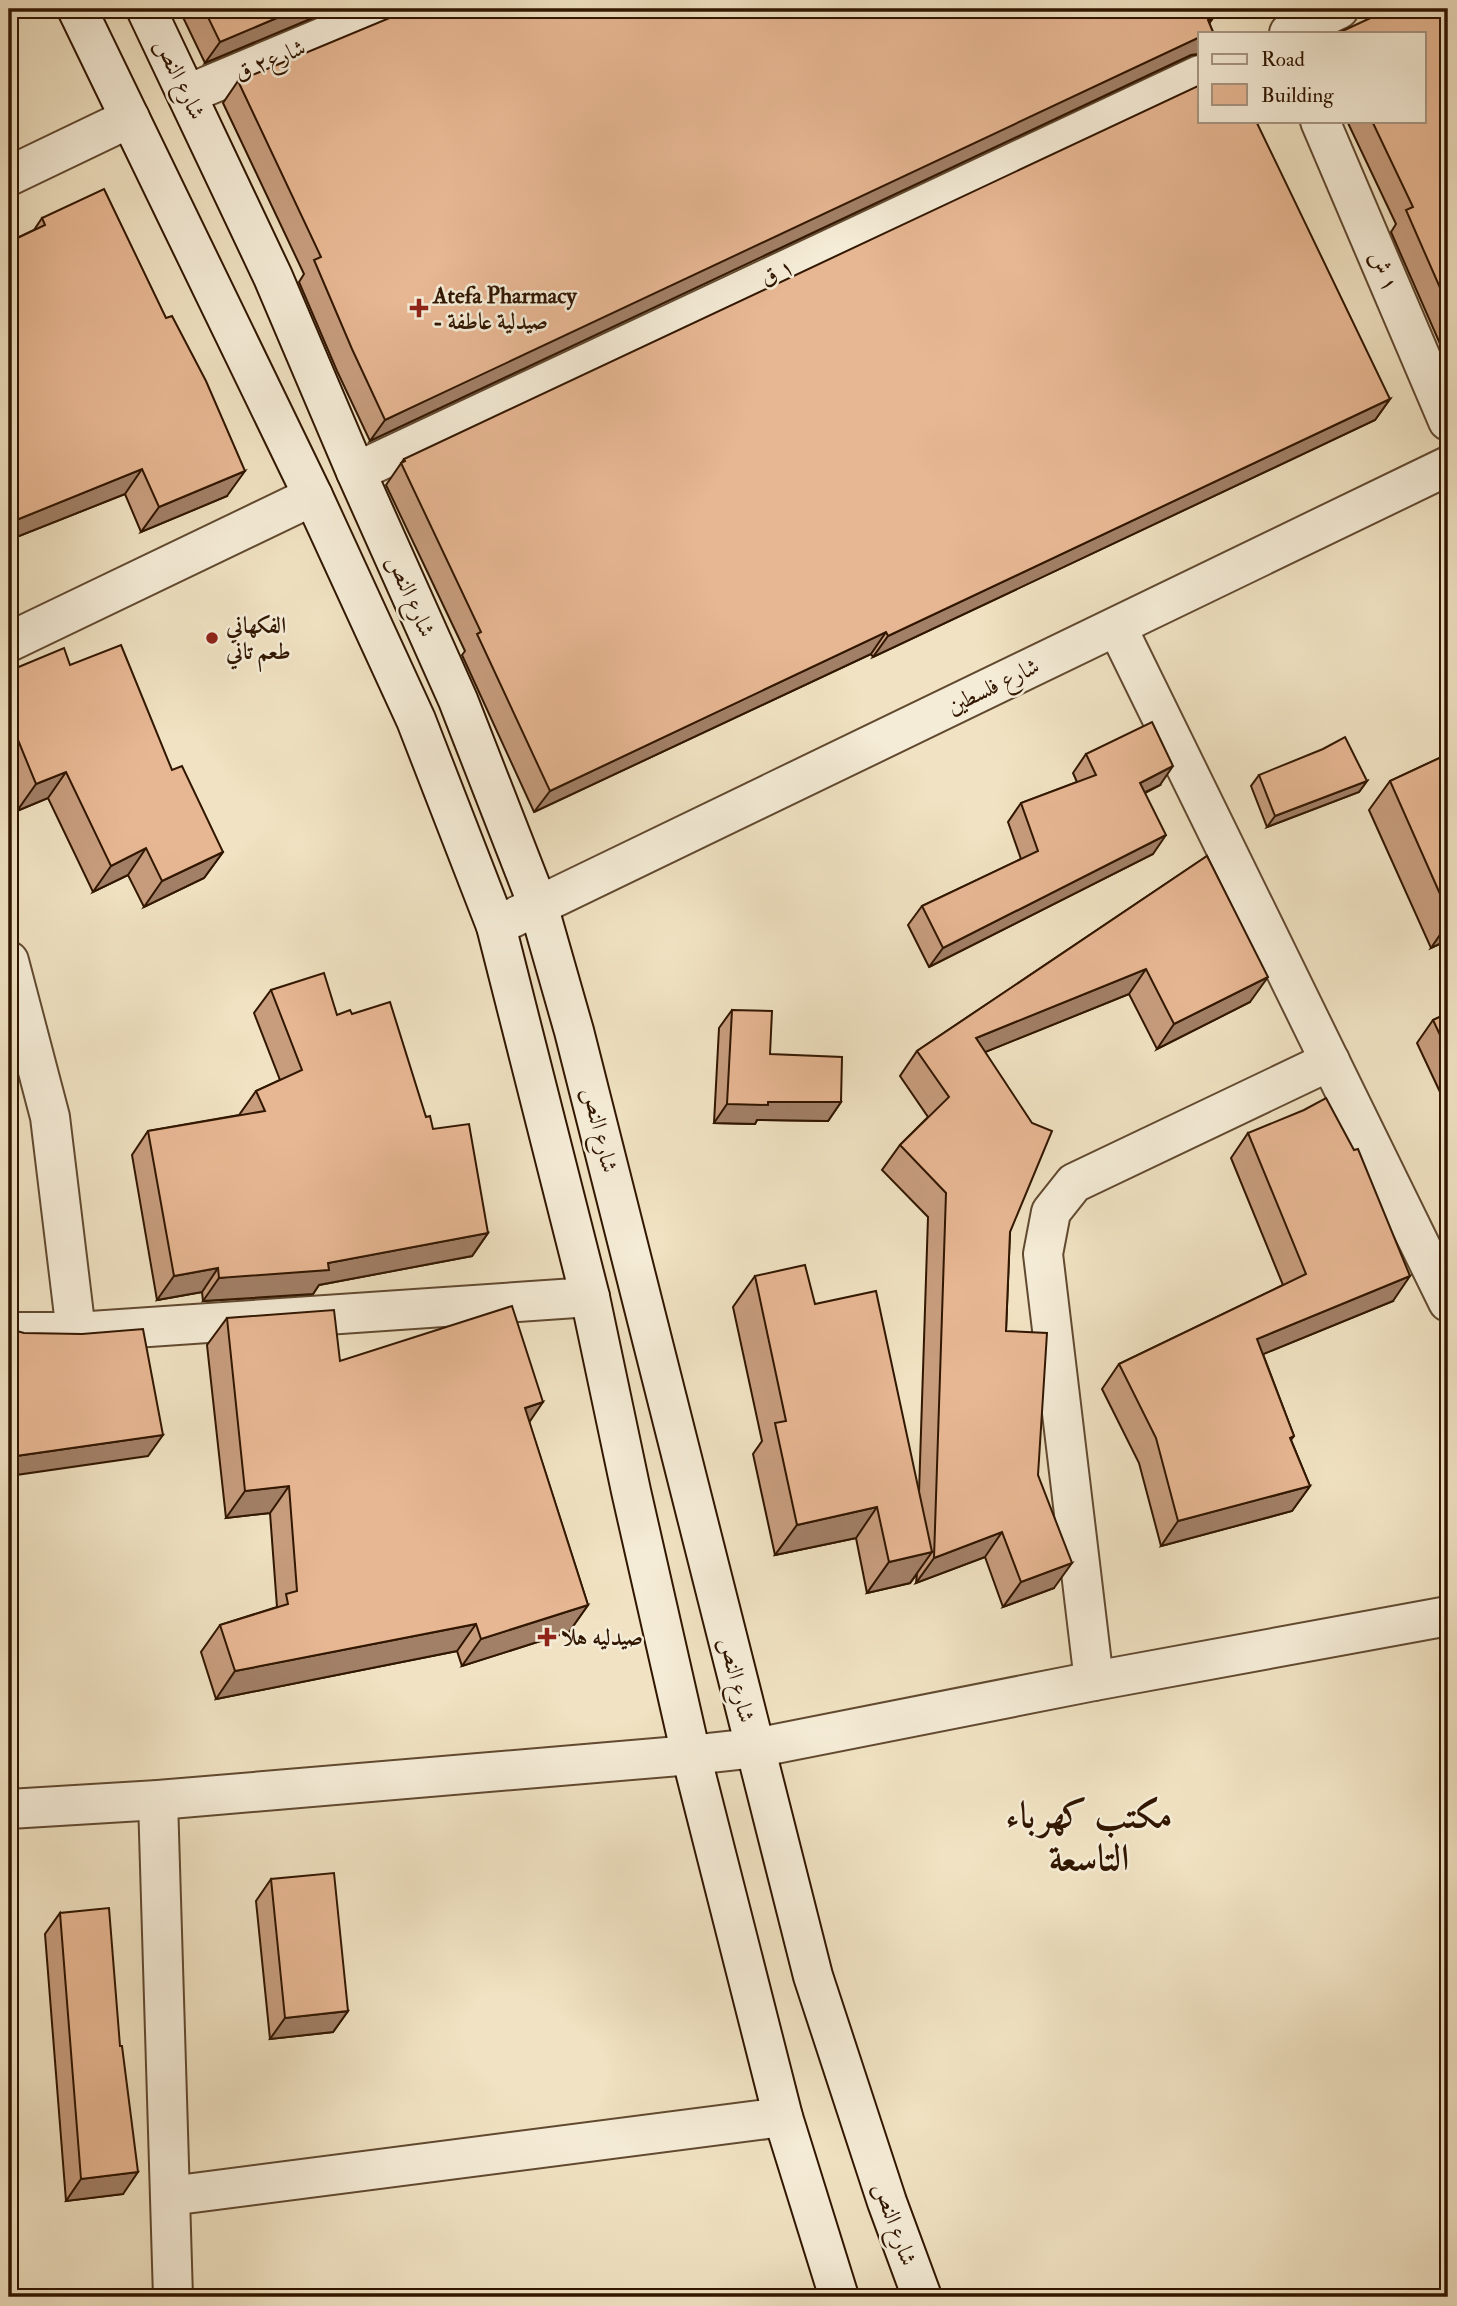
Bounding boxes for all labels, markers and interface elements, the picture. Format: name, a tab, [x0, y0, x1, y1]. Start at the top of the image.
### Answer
legend	[1198, 32, 1426, 122]
street label: شارع٢ ق	[230, 33, 312, 92]
street label: شارع النص	[144, 34, 212, 126]
text: Road	[1261, 46, 1306, 73]
text: Building	[1261, 82, 1334, 109]
street label: ١ ش	[1363, 246, 1405, 296]
street label: ١ ق	[755, 252, 799, 292]
place label: Atefa Pharmacy - صيدلية عاطفة	[432, 281, 578, 336]
marker: Atefa Pharmacy - صيدلية عاطفة	[411, 300, 427, 316]
street label: شارع النص	[376, 551, 442, 643]
place label: الفكهاني طعم تاني	[225, 611, 291, 672]
marker: الفكهاني طعم تاني	[204, 630, 220, 646]
street label: شارع فلسطين	[942, 651, 1046, 725]
street label: شارع النص	[571, 1084, 625, 1177]
place label: صيدليه هلا	[561, 1623, 643, 1652]
marker: صيدليه هلا	[539, 1629, 555, 1645]
street label: شارع النص	[708, 1634, 762, 1727]
district label: مكتب كهرباء التاسعة	[1006, 1792, 1172, 1882]
street label: شارع النص	[862, 2178, 923, 2271]

